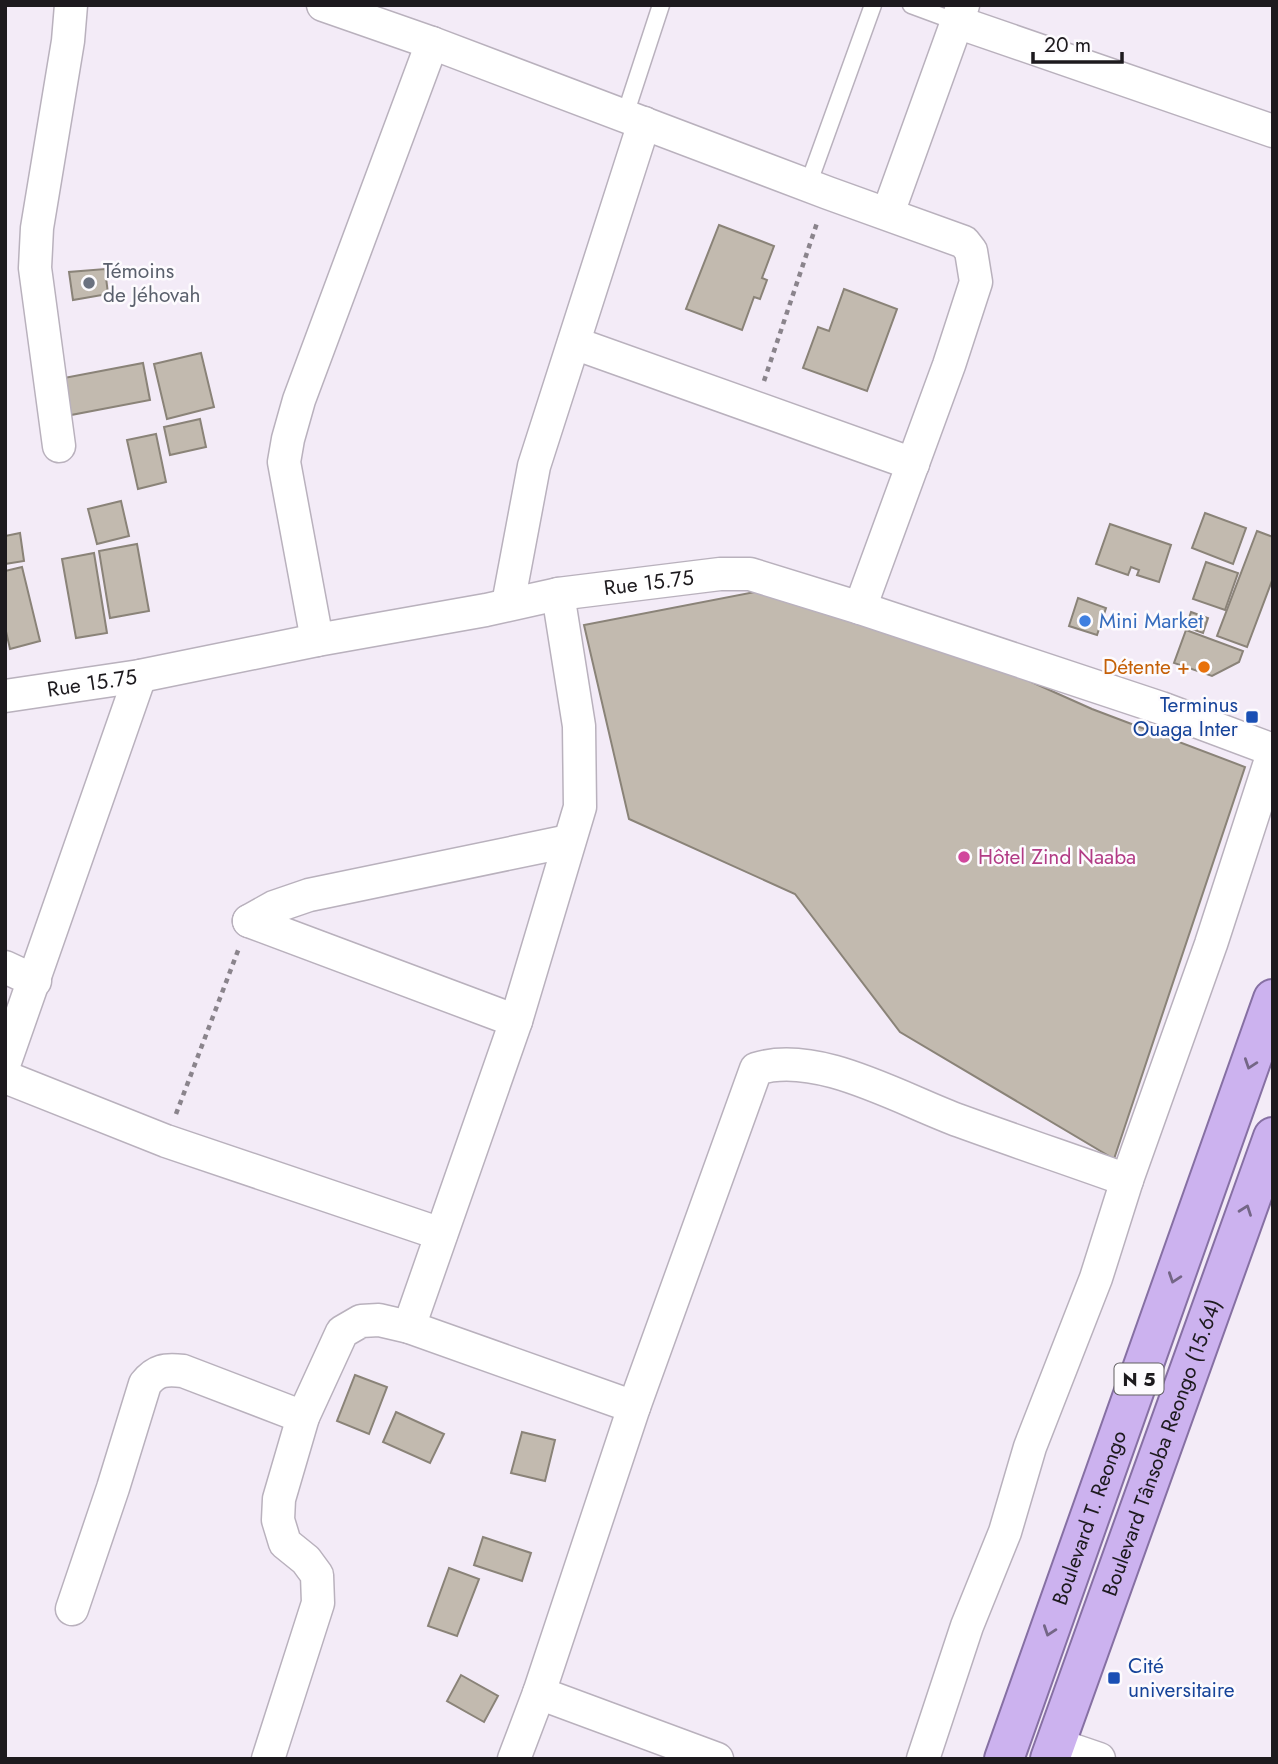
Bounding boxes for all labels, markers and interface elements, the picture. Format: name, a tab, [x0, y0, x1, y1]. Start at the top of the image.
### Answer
scale bar	[1033, 21, 1122, 65]
text: 20 m	[1044, 30, 1091, 60]
place label: Témoins de Jéhovah	[103, 256, 200, 310]
marker: Témoins de Jéhovah	[81, 275, 97, 291]
street label: Rue 15.75	[602, 562, 696, 603]
place label: Mini Market	[1099, 606, 1203, 636]
marker: Mini Market	[1077, 613, 1093, 629]
place label: Détente +	[1103, 652, 1190, 682]
marker: Détente +	[1196, 659, 1212, 675]
street label: Rue 15.75	[45, 662, 139, 705]
place label: Terminus Ouaga Inter	[1133, 690, 1239, 744]
marker: Terminus Ouaga Inter	[1244, 709, 1260, 725]
place label: Hôtel Zind Naaba	[978, 842, 1136, 872]
marker: Hôtel Zind Naaba	[956, 849, 972, 865]
one-way arrow	[1244, 1057, 1258, 1069]
one-way arrow	[1238, 1205, 1252, 1217]
one-way arrow	[1168, 1272, 1182, 1284]
street label: Boulevard Tânsoba Reongo (15.64)	[1095, 1295, 1229, 1600]
road number: N 5	[1114, 1364, 1164, 1394]
street label: Boulevard T. Reongo	[1045, 1426, 1134, 1609]
one-way arrow	[1043, 1625, 1057, 1637]
place label: Cité universitaire	[1128, 1651, 1235, 1705]
marker: Cité universitaire	[1106, 1670, 1122, 1686]

